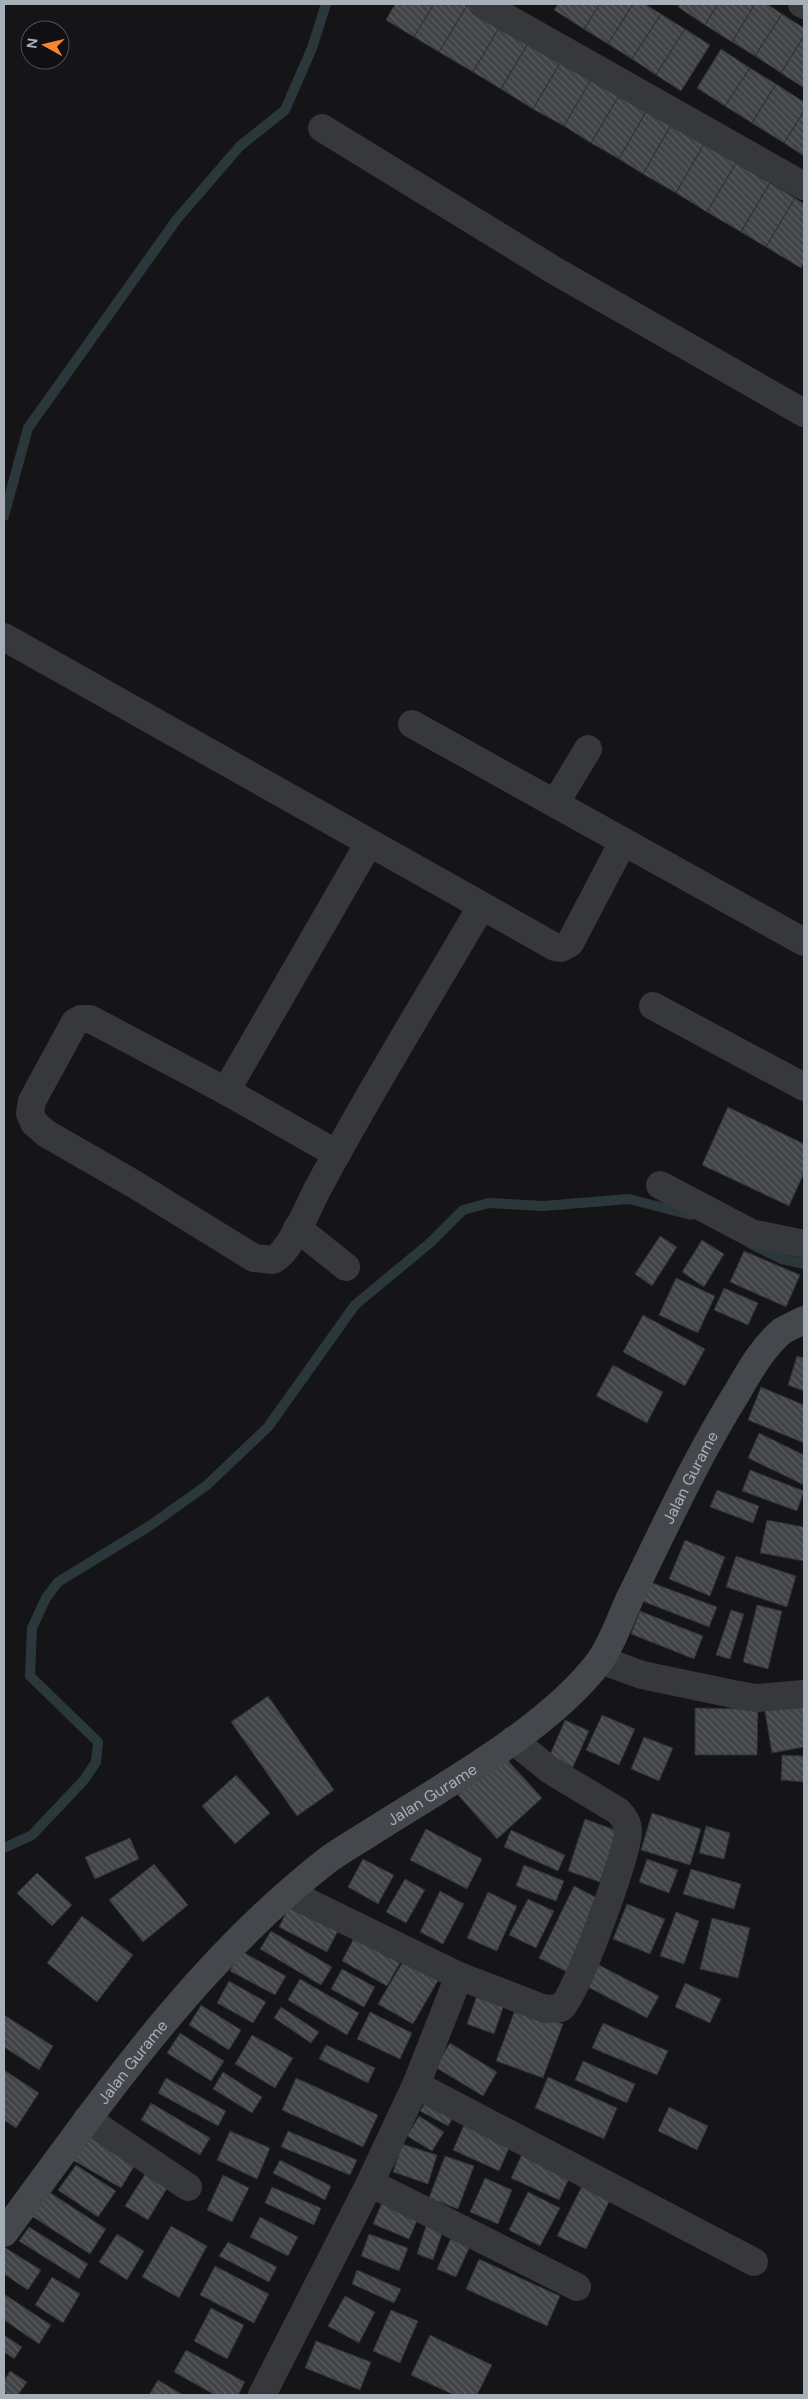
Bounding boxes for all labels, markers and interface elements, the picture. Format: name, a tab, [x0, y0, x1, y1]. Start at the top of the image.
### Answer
north arrow	[20, 20, 70, 70]
text: N	[23, 37, 42, 50]
street label: Jalan Gurame	[657, 1427, 723, 1527]
street label: Jalan Gurame	[383, 1758, 481, 1830]
street label: Jalan Gurame	[92, 2015, 172, 2108]

